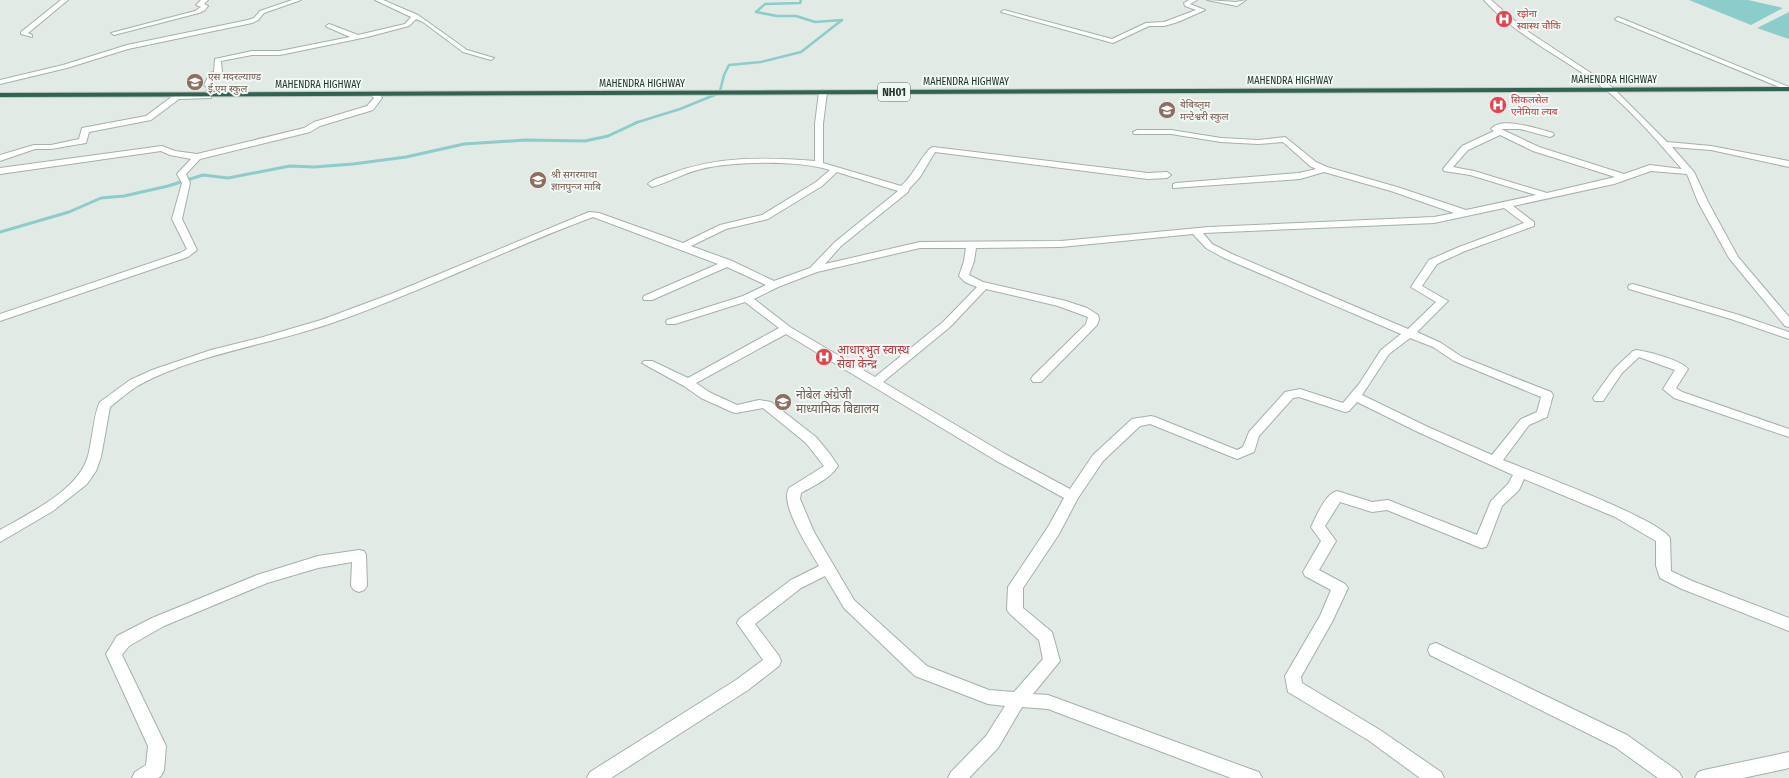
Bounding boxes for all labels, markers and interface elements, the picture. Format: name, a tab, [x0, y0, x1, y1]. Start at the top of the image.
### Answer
place label: रझेना स्वास्थ चौकि	[1517, 8, 1561, 32]
hospital icon: रझेना स्वास्थ चौकि	[1494, 9, 1514, 29]
place label: एस मदरल्याण्ड ई.एम स्कुल	[208, 71, 262, 95]
school or university icon: एस मदरल्याण्ड ई.एम स्कुल	[185, 72, 205, 92]
street label: MAHENDRA HIGHWAY	[1571, 74, 1657, 86]
street label: MAHENDRA HIGHWAY	[1247, 75, 1333, 87]
street label: MAHENDRA HIGHWAY	[923, 76, 1009, 88]
street label: MAHENDRA HIGHWAY	[599, 78, 685, 90]
street label: MAHENDRA HIGHWAY	[275, 79, 361, 91]
road number: NH01	[878, 83, 910, 101]
place label: सिकलसेल एनेमिया ल्यब	[1511, 94, 1558, 118]
hospital icon: सिकलसेल एनेमिया ल्यब	[1488, 95, 1508, 115]
place label: बेबिब्लुम मन्टेश्वरी स्कुल	[1180, 99, 1229, 123]
school or university icon: बेबिब्लुम मन्टेश्वरी स्कुल	[1157, 100, 1177, 120]
place label: श्री सगरमाथा ज्ञानपुन्ज माबि	[551, 169, 601, 193]
school or university icon: श्री सगरमाथा ज्ञानपुन्ज माबि	[528, 170, 548, 190]
place label: आधारभुत स्वास्थ सेवा केन्द्र	[837, 343, 910, 371]
hospital icon: आधारभुत स्वास्थ सेवा केन्द्र	[814, 347, 834, 367]
place label: नोबेल अंग्रेजी माध्यामिक बिद्यालय	[796, 387, 880, 416]
school or university icon: नोबेल अंग्रेजी माध्यामिक बिद्यालय	[773, 392, 793, 412]

